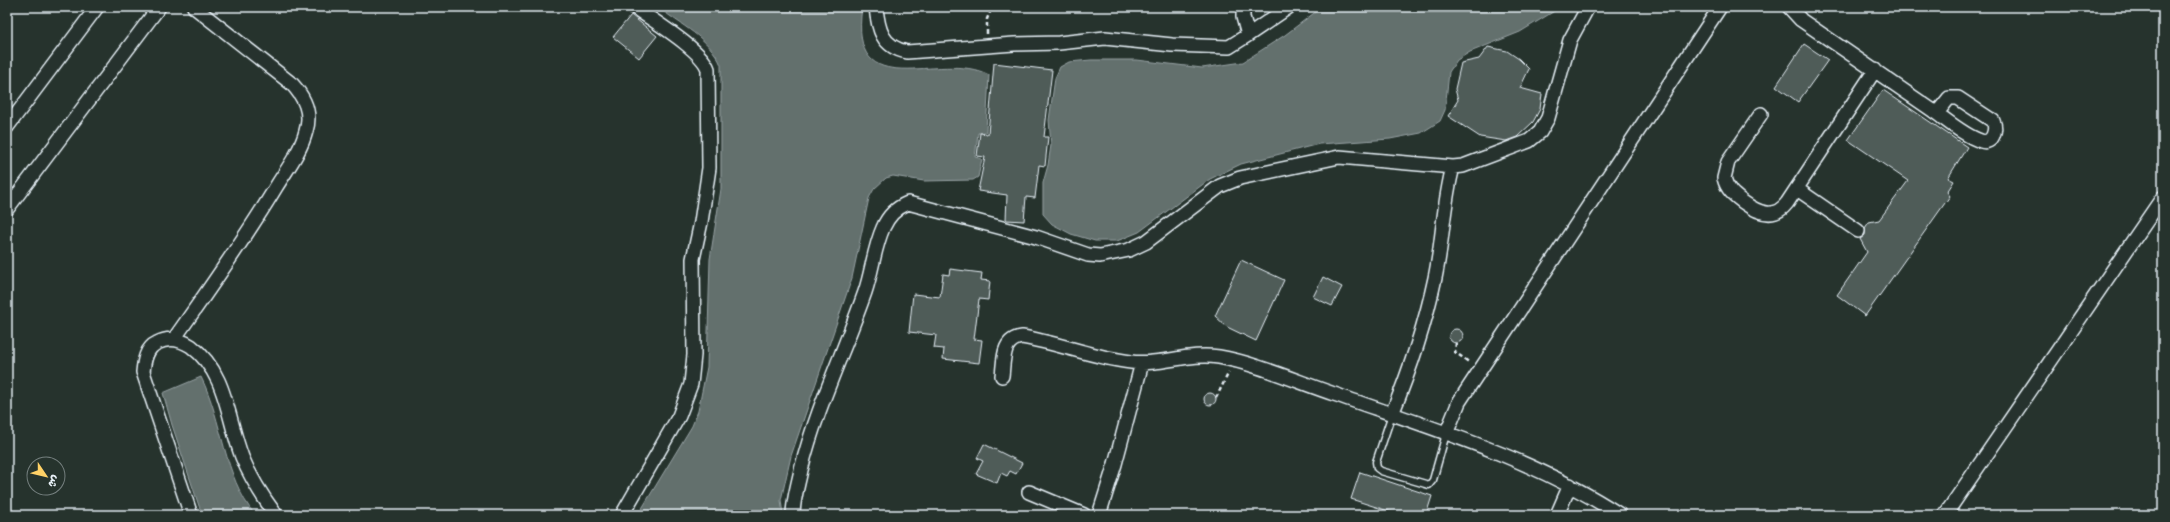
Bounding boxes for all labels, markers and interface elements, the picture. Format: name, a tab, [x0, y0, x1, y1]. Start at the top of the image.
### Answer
north arrow	[26, 456, 66, 496]
text: ش	[45, 473, 63, 490]

